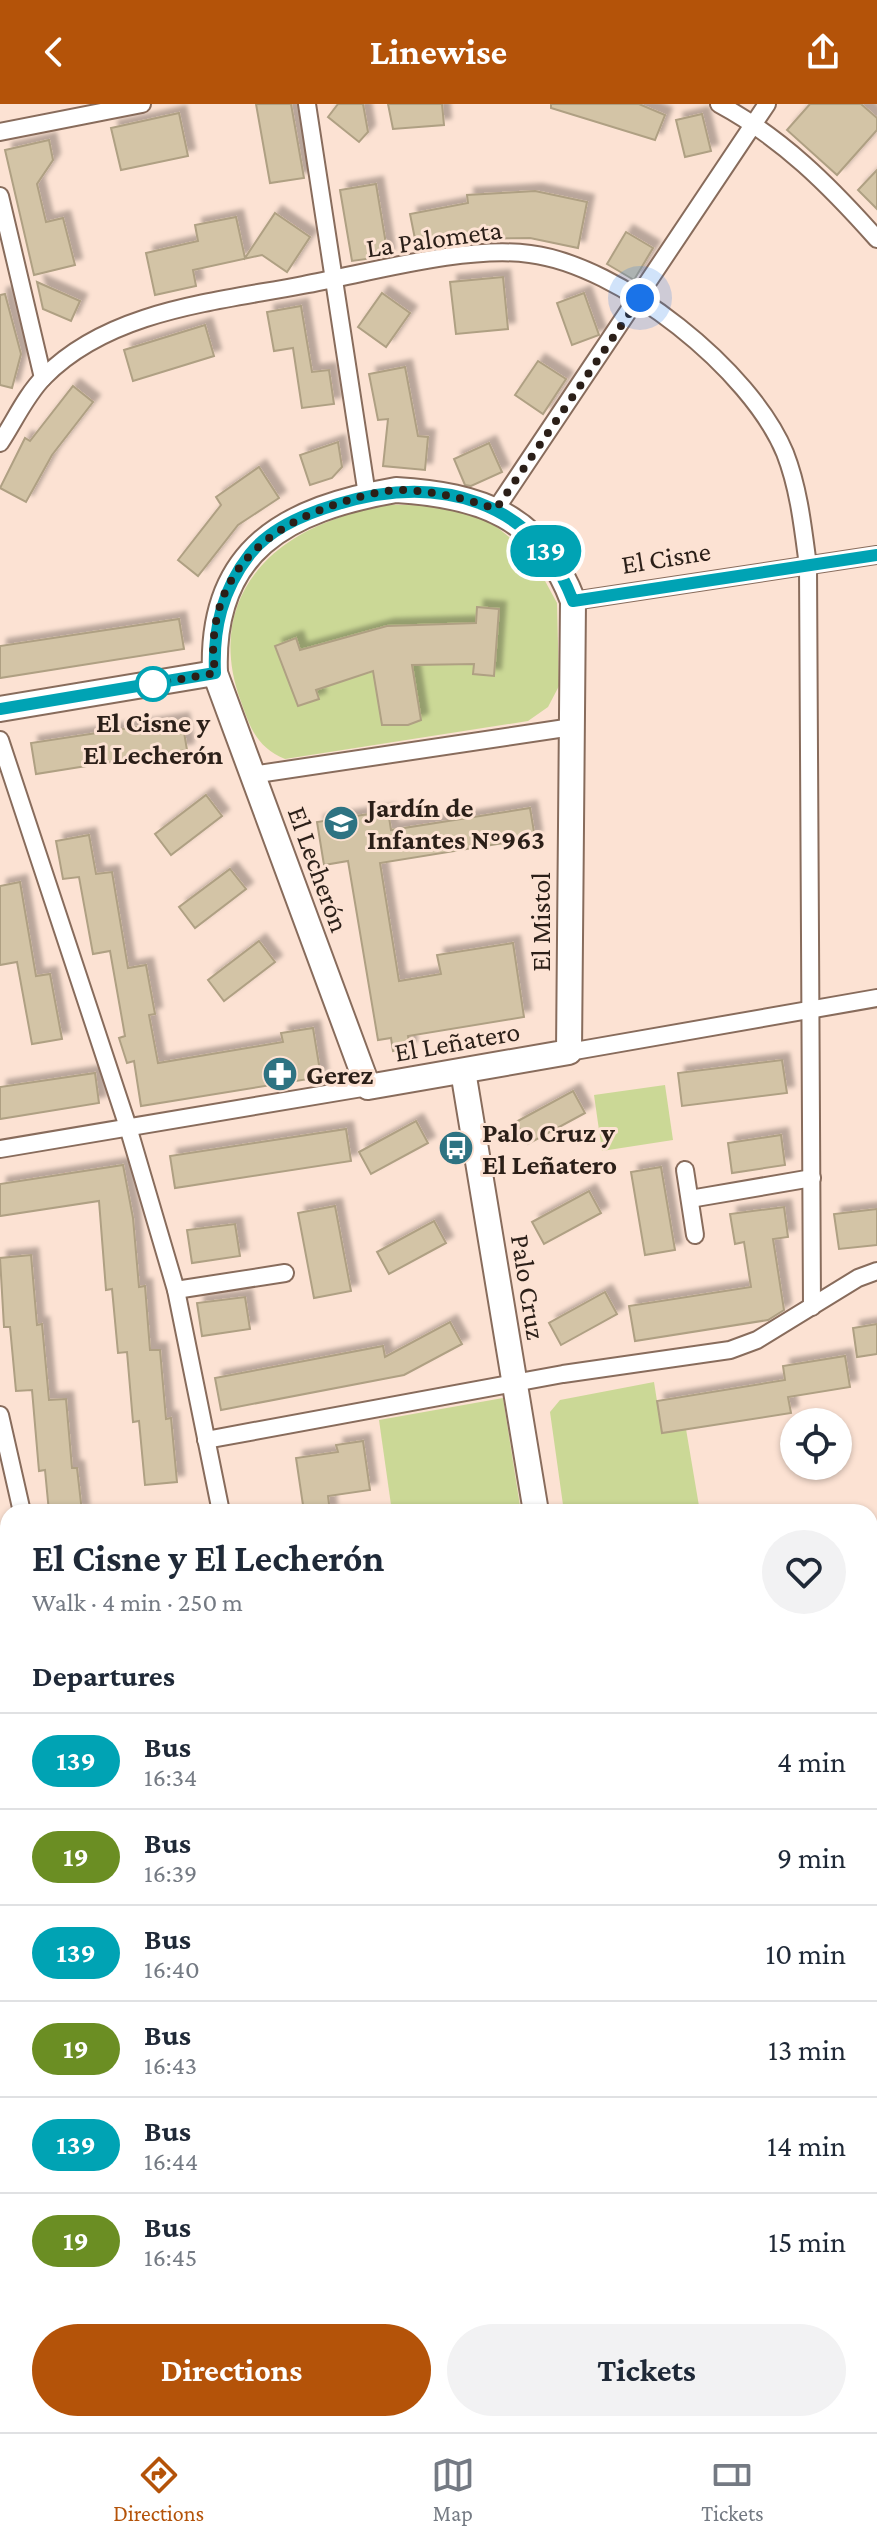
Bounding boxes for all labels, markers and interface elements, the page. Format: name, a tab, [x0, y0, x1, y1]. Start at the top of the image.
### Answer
icon: back	[32, 30, 76, 74]
icon: share	[801, 30, 845, 74]
text: Linewise	[370, 32, 507, 72]
street label: La Palometa	[364, 214, 504, 263]
your location	[620, 278, 660, 318]
line badge: 139	[500, 525, 592, 577]
text: 139	[526, 535, 566, 566]
street label: El Cisne	[619, 535, 713, 580]
marker: El Cisne y El Lecherón	[136, 667, 170, 701]
place label: El Cisne y El Lecherón	[83, 707, 223, 770]
place label: Jardín de Infantes N°963	[364, 792, 545, 855]
street label: El Lecherón	[282, 802, 356, 936]
school or university icon: Jardín de Infantes N°963	[322, 804, 360, 842]
street label: El Mistol	[525, 872, 556, 972]
street label: El Leñatero	[392, 1015, 522, 1068]
pharmacy icon: Gerez	[261, 1055, 299, 1093]
place label: Gerez	[306, 1059, 374, 1090]
place label: Palo Cruz y El Leñatero	[482, 1117, 617, 1180]
bus stop icon: Palo Cruz y El Leñatero	[437, 1129, 475, 1167]
street label: Palo Cruz	[505, 1232, 552, 1342]
map controls	[780, 1408, 852, 1480]
button: locate	[780, 1408, 852, 1480]
button: heart	[762, 1530, 846, 1614]
text: El Cisne y El Lecherón	[32, 1537, 384, 1579]
text: Walk · 4 min · 250 m	[32, 1588, 243, 1617]
text: Departures	[32, 1659, 175, 1692]
text: Bus	[144, 1730, 191, 1763]
text: 139	[56, 1745, 96, 1776]
text: 4 min	[777, 1745, 846, 1778]
text: 16:34	[144, 1763, 197, 1792]
text: Bus	[144, 1826, 191, 1859]
text: 19	[63, 1841, 89, 1872]
text: 9 min	[777, 1841, 846, 1874]
text: 16:39	[144, 1859, 197, 1888]
text: Bus	[144, 1922, 191, 1955]
text: 139	[56, 1937, 96, 1968]
text: 10 min	[765, 1937, 846, 1970]
text: 16:40	[144, 1955, 200, 1984]
text: Bus	[144, 2018, 191, 2051]
text: 19	[63, 2033, 89, 2064]
text: 13 min	[768, 2033, 846, 2066]
text: 16:43	[144, 2051, 197, 2080]
text: Bus	[144, 2114, 191, 2147]
text: 139	[56, 2129, 96, 2160]
text: 14 min	[767, 2129, 846, 2162]
text: 16:44	[144, 2147, 198, 2176]
text: Bus	[144, 2210, 191, 2243]
text: 19	[63, 2225, 89, 2256]
text: 15 min	[768, 2225, 846, 2258]
text: 16:45	[144, 2243, 197, 2272]
button: Directions	[32, 2324, 431, 2416]
button: Tickets	[447, 2324, 846, 2416]
tab: Directions	[113, 2453, 204, 2526]
tab: Map	[431, 2453, 475, 2526]
tab: Tickets	[701, 2453, 764, 2526]

